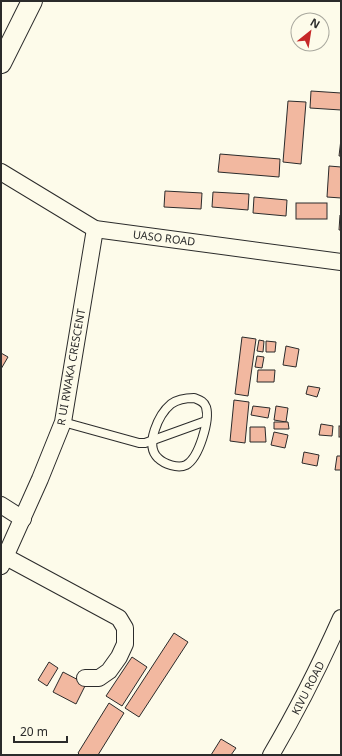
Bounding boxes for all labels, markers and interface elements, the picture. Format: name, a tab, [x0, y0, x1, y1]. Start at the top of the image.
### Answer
north arrow	[290, 12, 330, 52]
text: N	[308, 14, 323, 32]
street label: UASO ROAD	[132, 226, 196, 249]
street label: R UI RWAKA CRESCENT	[53, 307, 88, 426]
street label: KIVU ROAD	[288, 658, 327, 717]
scale bar	[14, 718, 67, 744]
text: 20 m	[20, 723, 48, 740]

